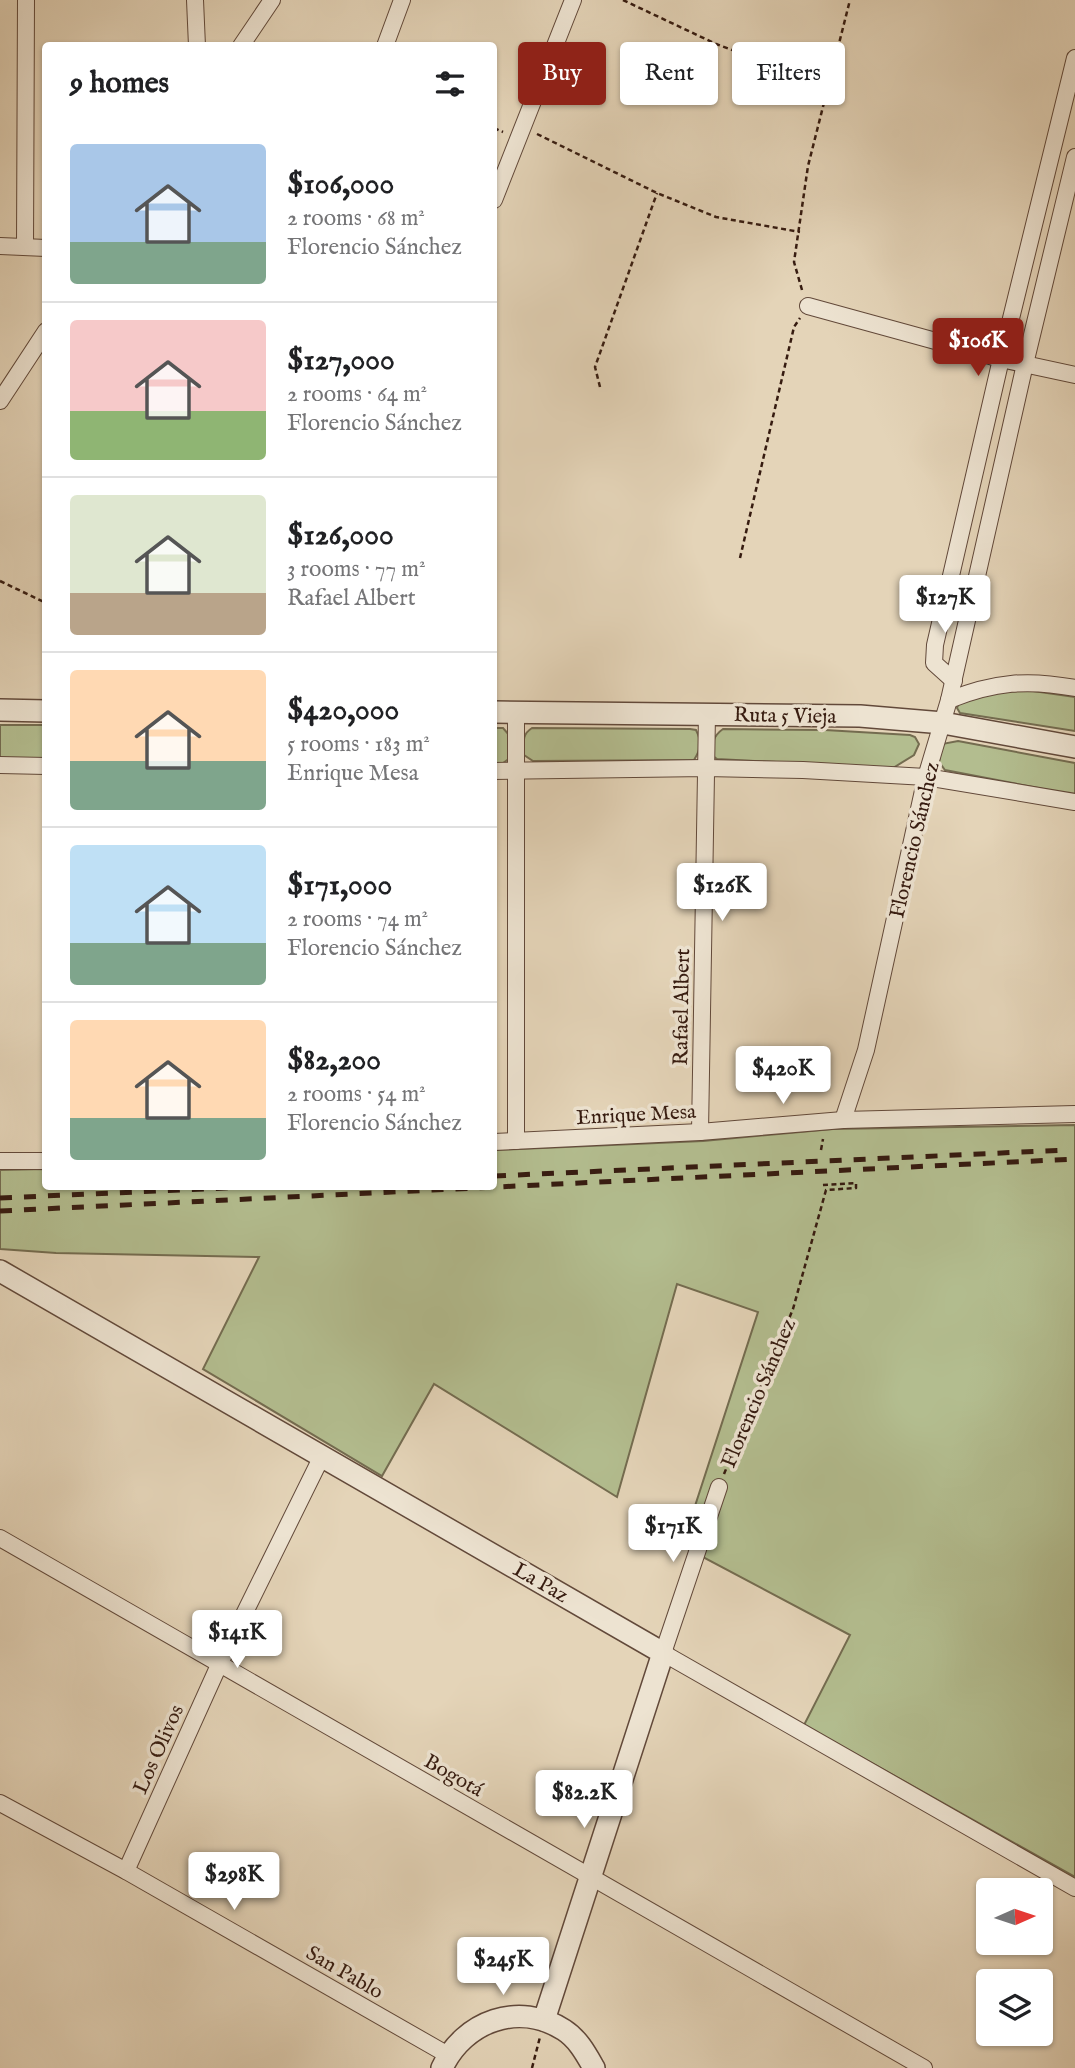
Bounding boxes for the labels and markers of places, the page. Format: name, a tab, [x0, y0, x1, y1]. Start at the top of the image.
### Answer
pin: $106K	[929, 318, 1027, 378]
pin: $127K	[896, 576, 994, 635]
pin: $126K	[673, 864, 771, 923]
pin: $420K	[734, 1046, 832, 1106]
pin: $171K	[624, 1504, 722, 1564]
pin: $141K	[188, 1610, 286, 1670]
pin: $82.2K	[527, 1770, 641, 1830]
pin: $298K	[185, 1853, 283, 1912]
pin: $245K	[454, 1938, 552, 1997]

